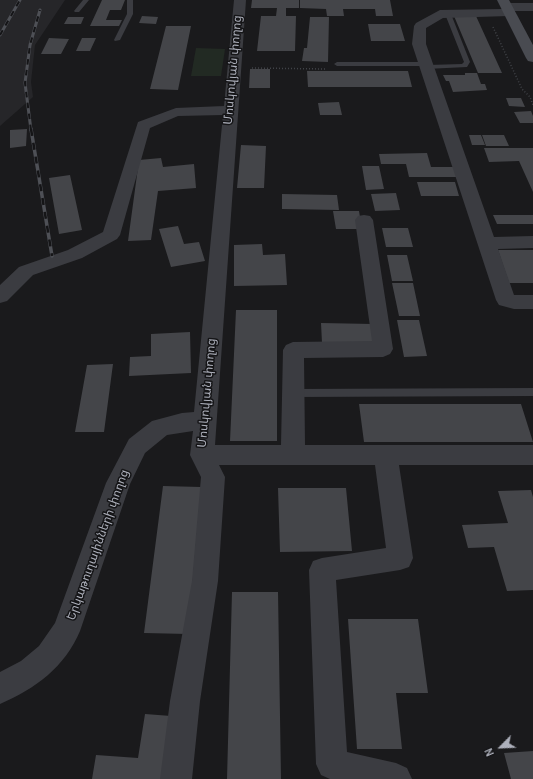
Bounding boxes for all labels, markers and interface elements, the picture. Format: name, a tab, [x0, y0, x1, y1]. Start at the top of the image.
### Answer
street label: Մոսկովյան փողոց	[221, 15, 245, 125]
street label: Մոսկովյան փողոց	[195, 338, 219, 448]
street label: Երկաթուղայինների փողոց	[64, 468, 132, 622]
north arrow	[481, 727, 521, 767]
text: N	[482, 746, 497, 758]

